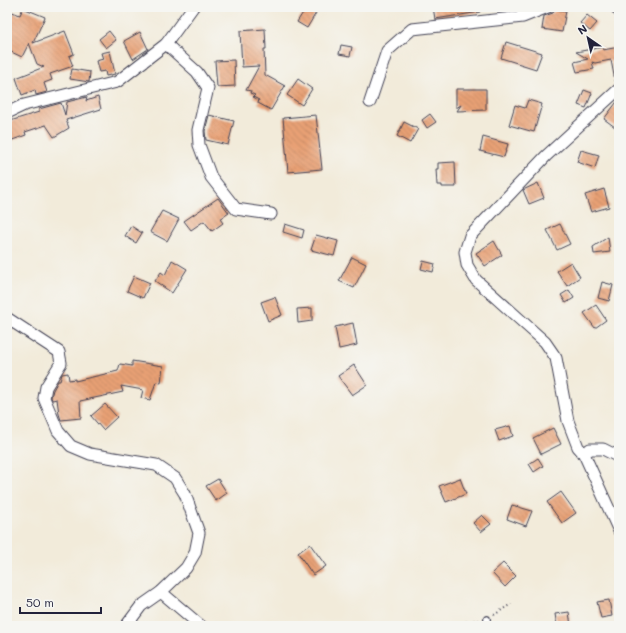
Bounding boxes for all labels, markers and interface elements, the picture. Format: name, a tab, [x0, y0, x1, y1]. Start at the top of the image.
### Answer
north arrow	[568, 18, 608, 58]
text: N	[574, 21, 590, 38]
scale bar	[20, 589, 101, 615]
text: 50 m	[26, 594, 54, 610]

